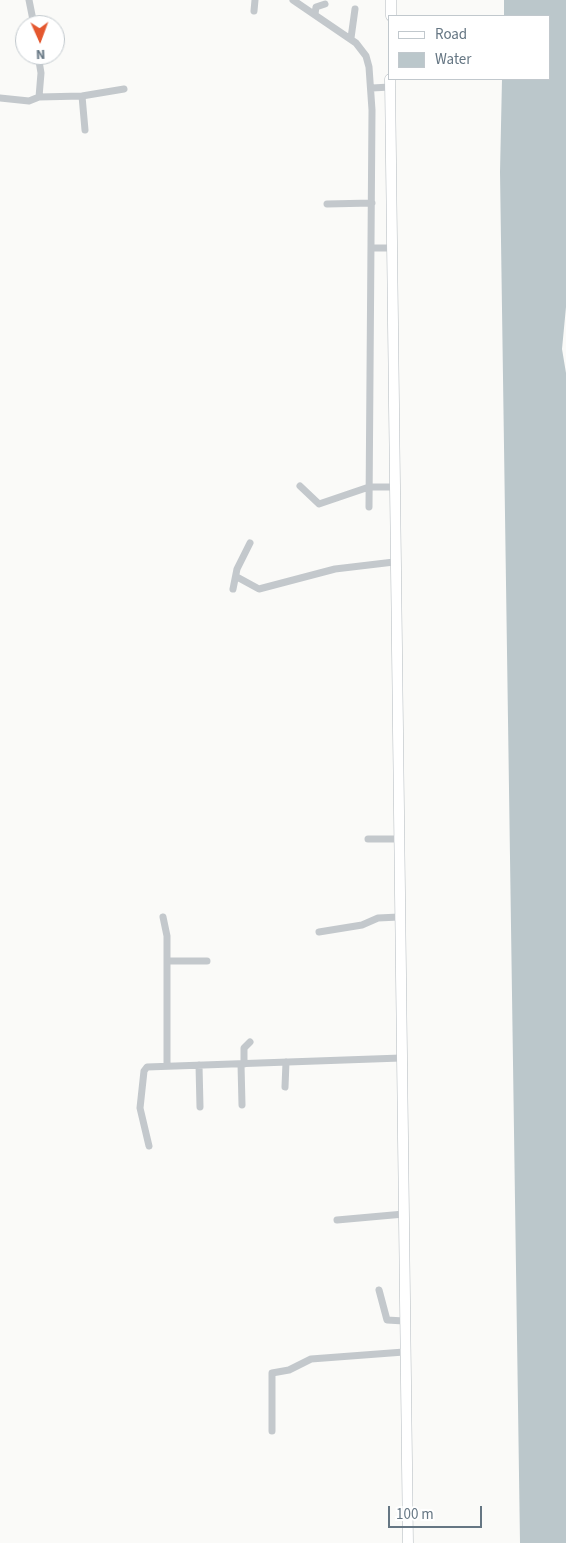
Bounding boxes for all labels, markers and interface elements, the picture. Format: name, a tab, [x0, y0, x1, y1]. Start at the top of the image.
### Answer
north arrow	[15, 15, 65, 65]
legend	[388, 15, 551, 80]
text: Road	[435, 24, 467, 45]
text: N	[35, 44, 45, 64]
text: Water	[435, 49, 471, 70]
scale bar	[391, 1496, 485, 1528]
text: 100 m	[396, 1504, 434, 1525]

